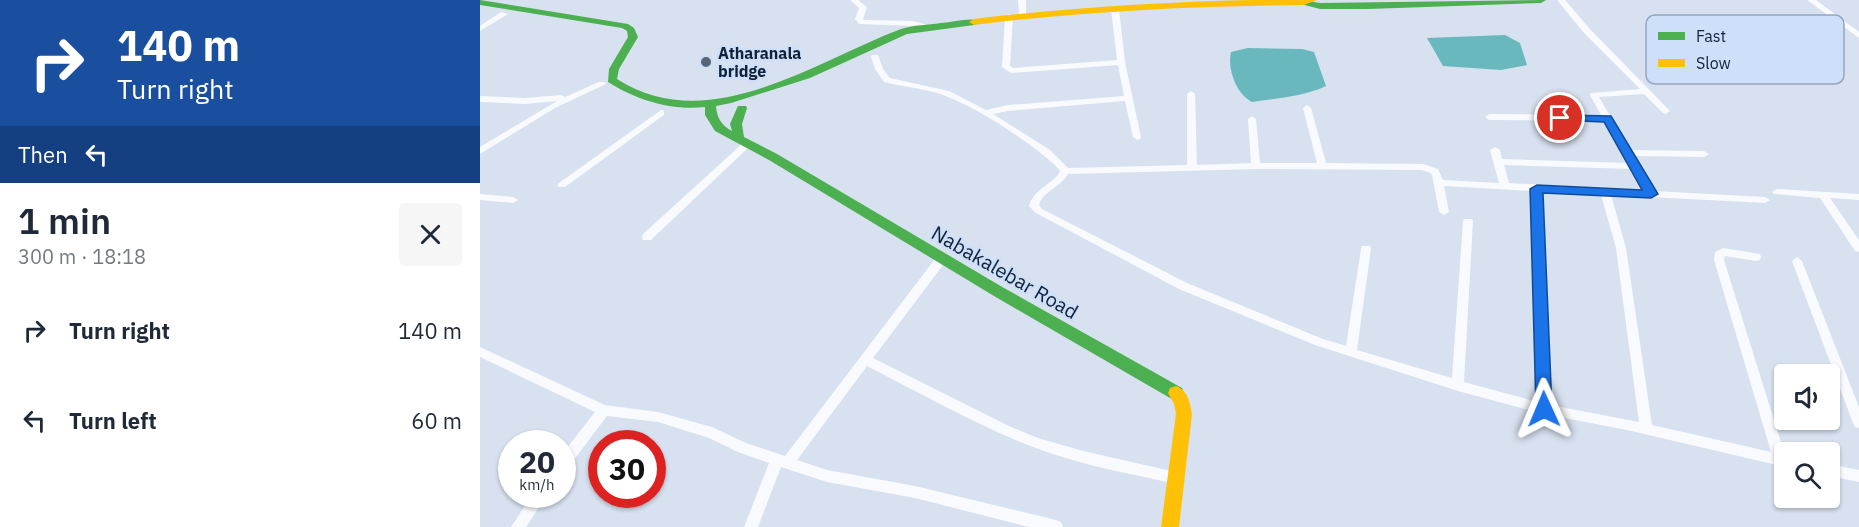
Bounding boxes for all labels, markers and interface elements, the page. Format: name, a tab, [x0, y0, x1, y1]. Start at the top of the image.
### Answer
legend	[1646, 15, 1844, 84]
text: 140 m	[117, 18, 240, 73]
icon: right	[18, 24, 96, 102]
text: Fast	[1696, 26, 1726, 46]
place label: Atharanala bridge	[718, 43, 801, 81]
text: Slow	[1696, 53, 1731, 73]
marker: Atharanala bridge	[699, 55, 713, 69]
text: Turn right	[117, 71, 234, 106]
pin	[1534, 92, 1585, 143]
icon: arrive	[1543, 101, 1576, 134]
icon: left	[80, 138, 113, 171]
text: Then	[18, 140, 68, 169]
text: 1 min	[18, 197, 111, 244]
button: close	[399, 203, 462, 266]
street label: Nabakalebar Road	[927, 219, 1083, 325]
text: 300 m · 18:18	[18, 243, 146, 270]
icon: right	[18, 314, 51, 347]
text: Turn right	[69, 316, 170, 345]
text: 140 m	[398, 316, 462, 345]
map controls	[1774, 364, 1840, 508]
button: sound	[1774, 364, 1840, 430]
position arrow	[1512, 377, 1576, 441]
icon: left	[18, 404, 51, 437]
text: Turn left	[69, 406, 157, 435]
text: 60 m	[411, 406, 462, 435]
speed limit sign: 30	[588, 430, 666, 508]
text: 20	[519, 442, 555, 481]
button: search	[1774, 442, 1840, 508]
text: km/h	[519, 475, 555, 494]

